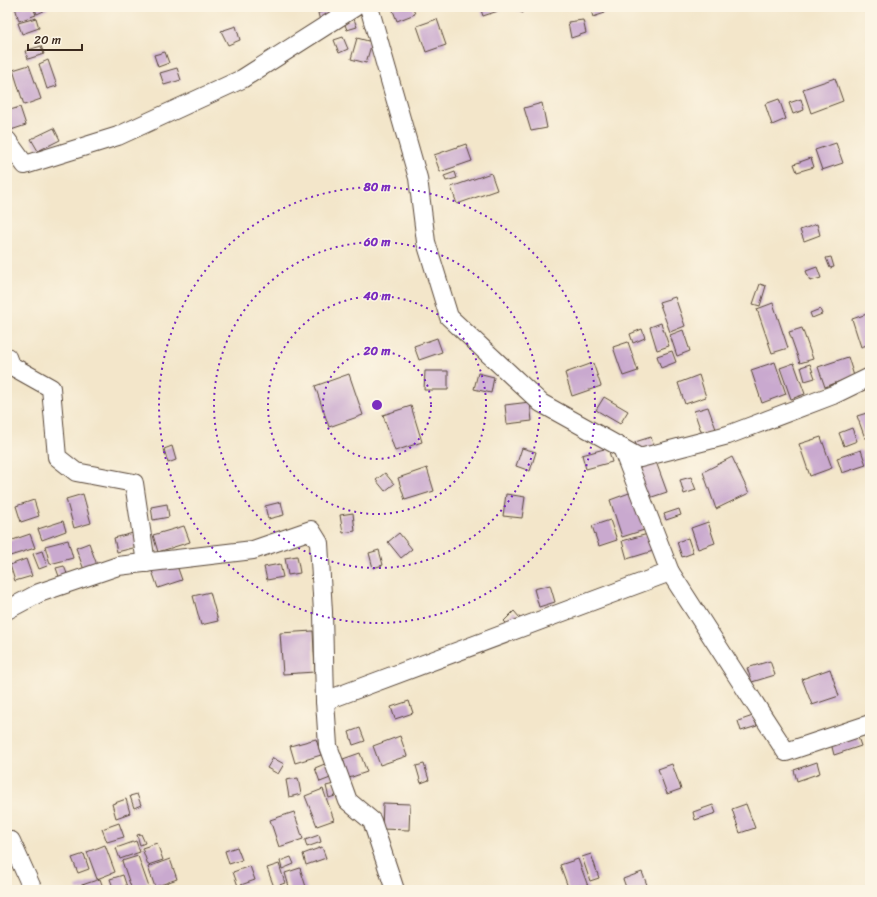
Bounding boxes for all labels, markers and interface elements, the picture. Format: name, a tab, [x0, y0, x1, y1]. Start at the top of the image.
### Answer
scale bar	[28, 26, 82, 52]
text: 20 m	[34, 29, 61, 51]
text: 80 m	[362, 176, 391, 198]
text: 60 m	[363, 231, 391, 253]
text: 40 m	[362, 285, 391, 307]
text: 20 m	[363, 340, 391, 362]
centre of rings	[370, 398, 384, 412]

